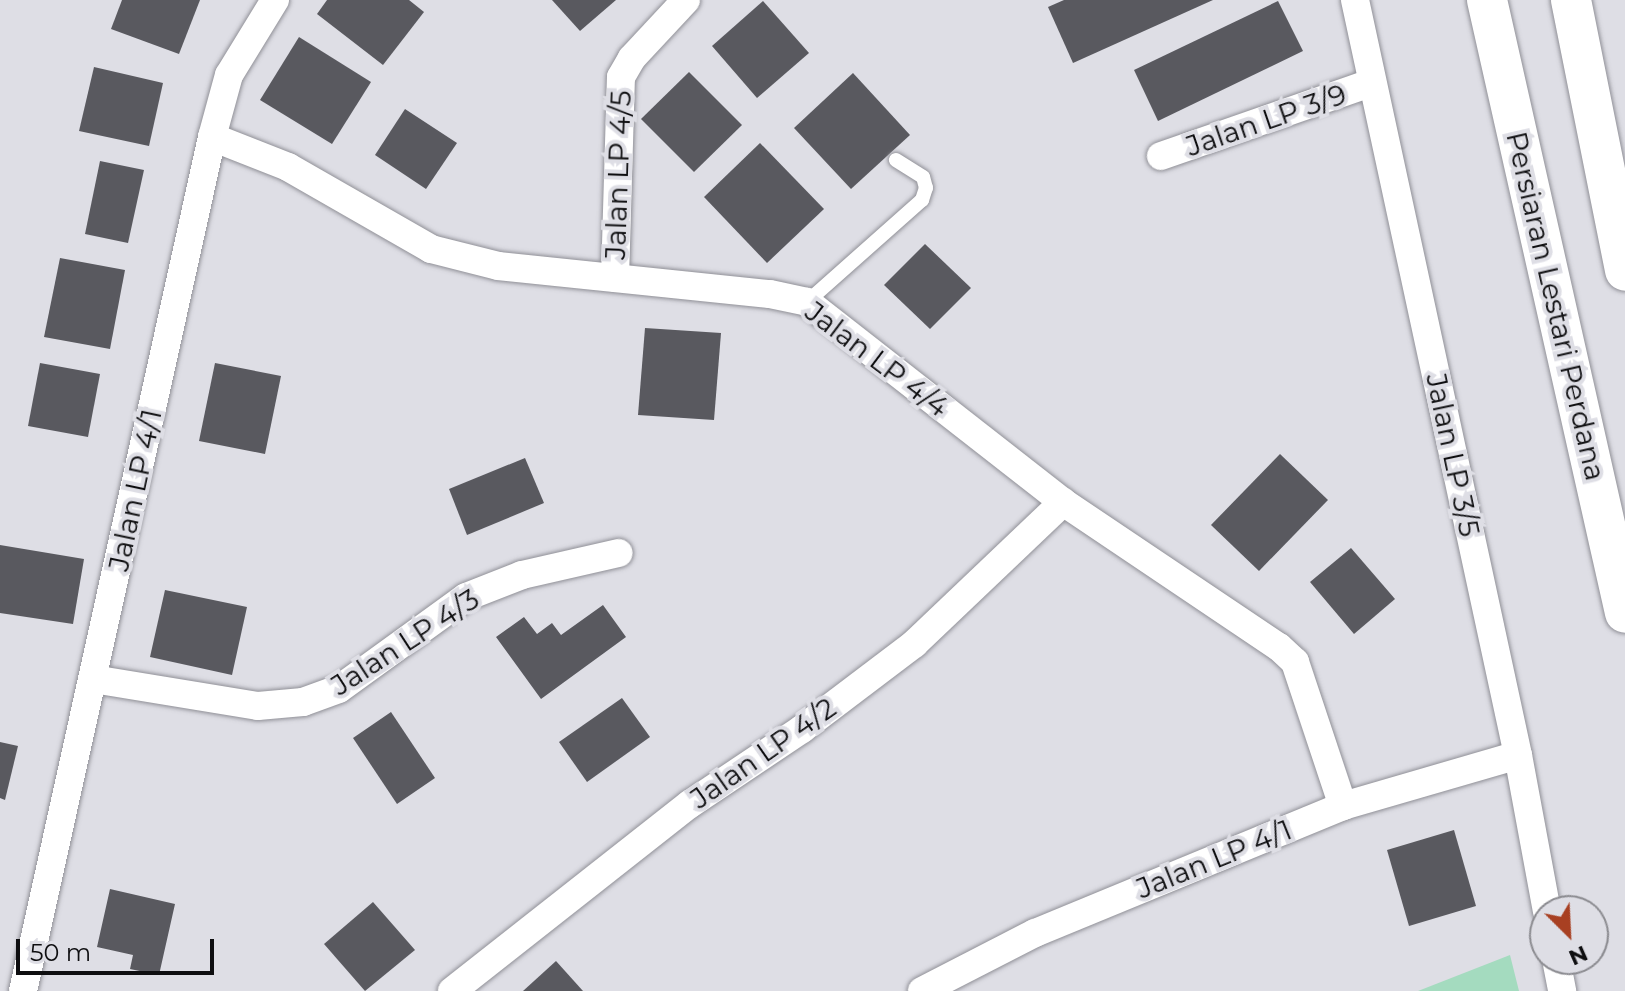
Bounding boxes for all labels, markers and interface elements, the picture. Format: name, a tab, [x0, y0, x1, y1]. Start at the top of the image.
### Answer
street label: Jalan LP 3/9	[1182, 77, 1350, 163]
street label: Jalan LP 4/5	[598, 90, 638, 260]
street label: Persiaran Lestari Perdana	[1499, 128, 1613, 484]
street label: Jalan LP 4/4	[799, 294, 955, 424]
street label: Jalan LP 3/5	[1419, 370, 1487, 540]
street label: Jalan LP 4/1	[101, 406, 169, 574]
street label: Jalan LP 4/3	[325, 582, 485, 702]
street label: Jalan LP 4/2	[684, 691, 842, 815]
street label: Jalan LP 4/1	[1131, 813, 1297, 905]
north arrow	[1529, 895, 1609, 975]
scale bar	[20, 923, 218, 973]
text: 50 m	[30, 938, 91, 967]
text: N	[1565, 940, 1592, 972]

